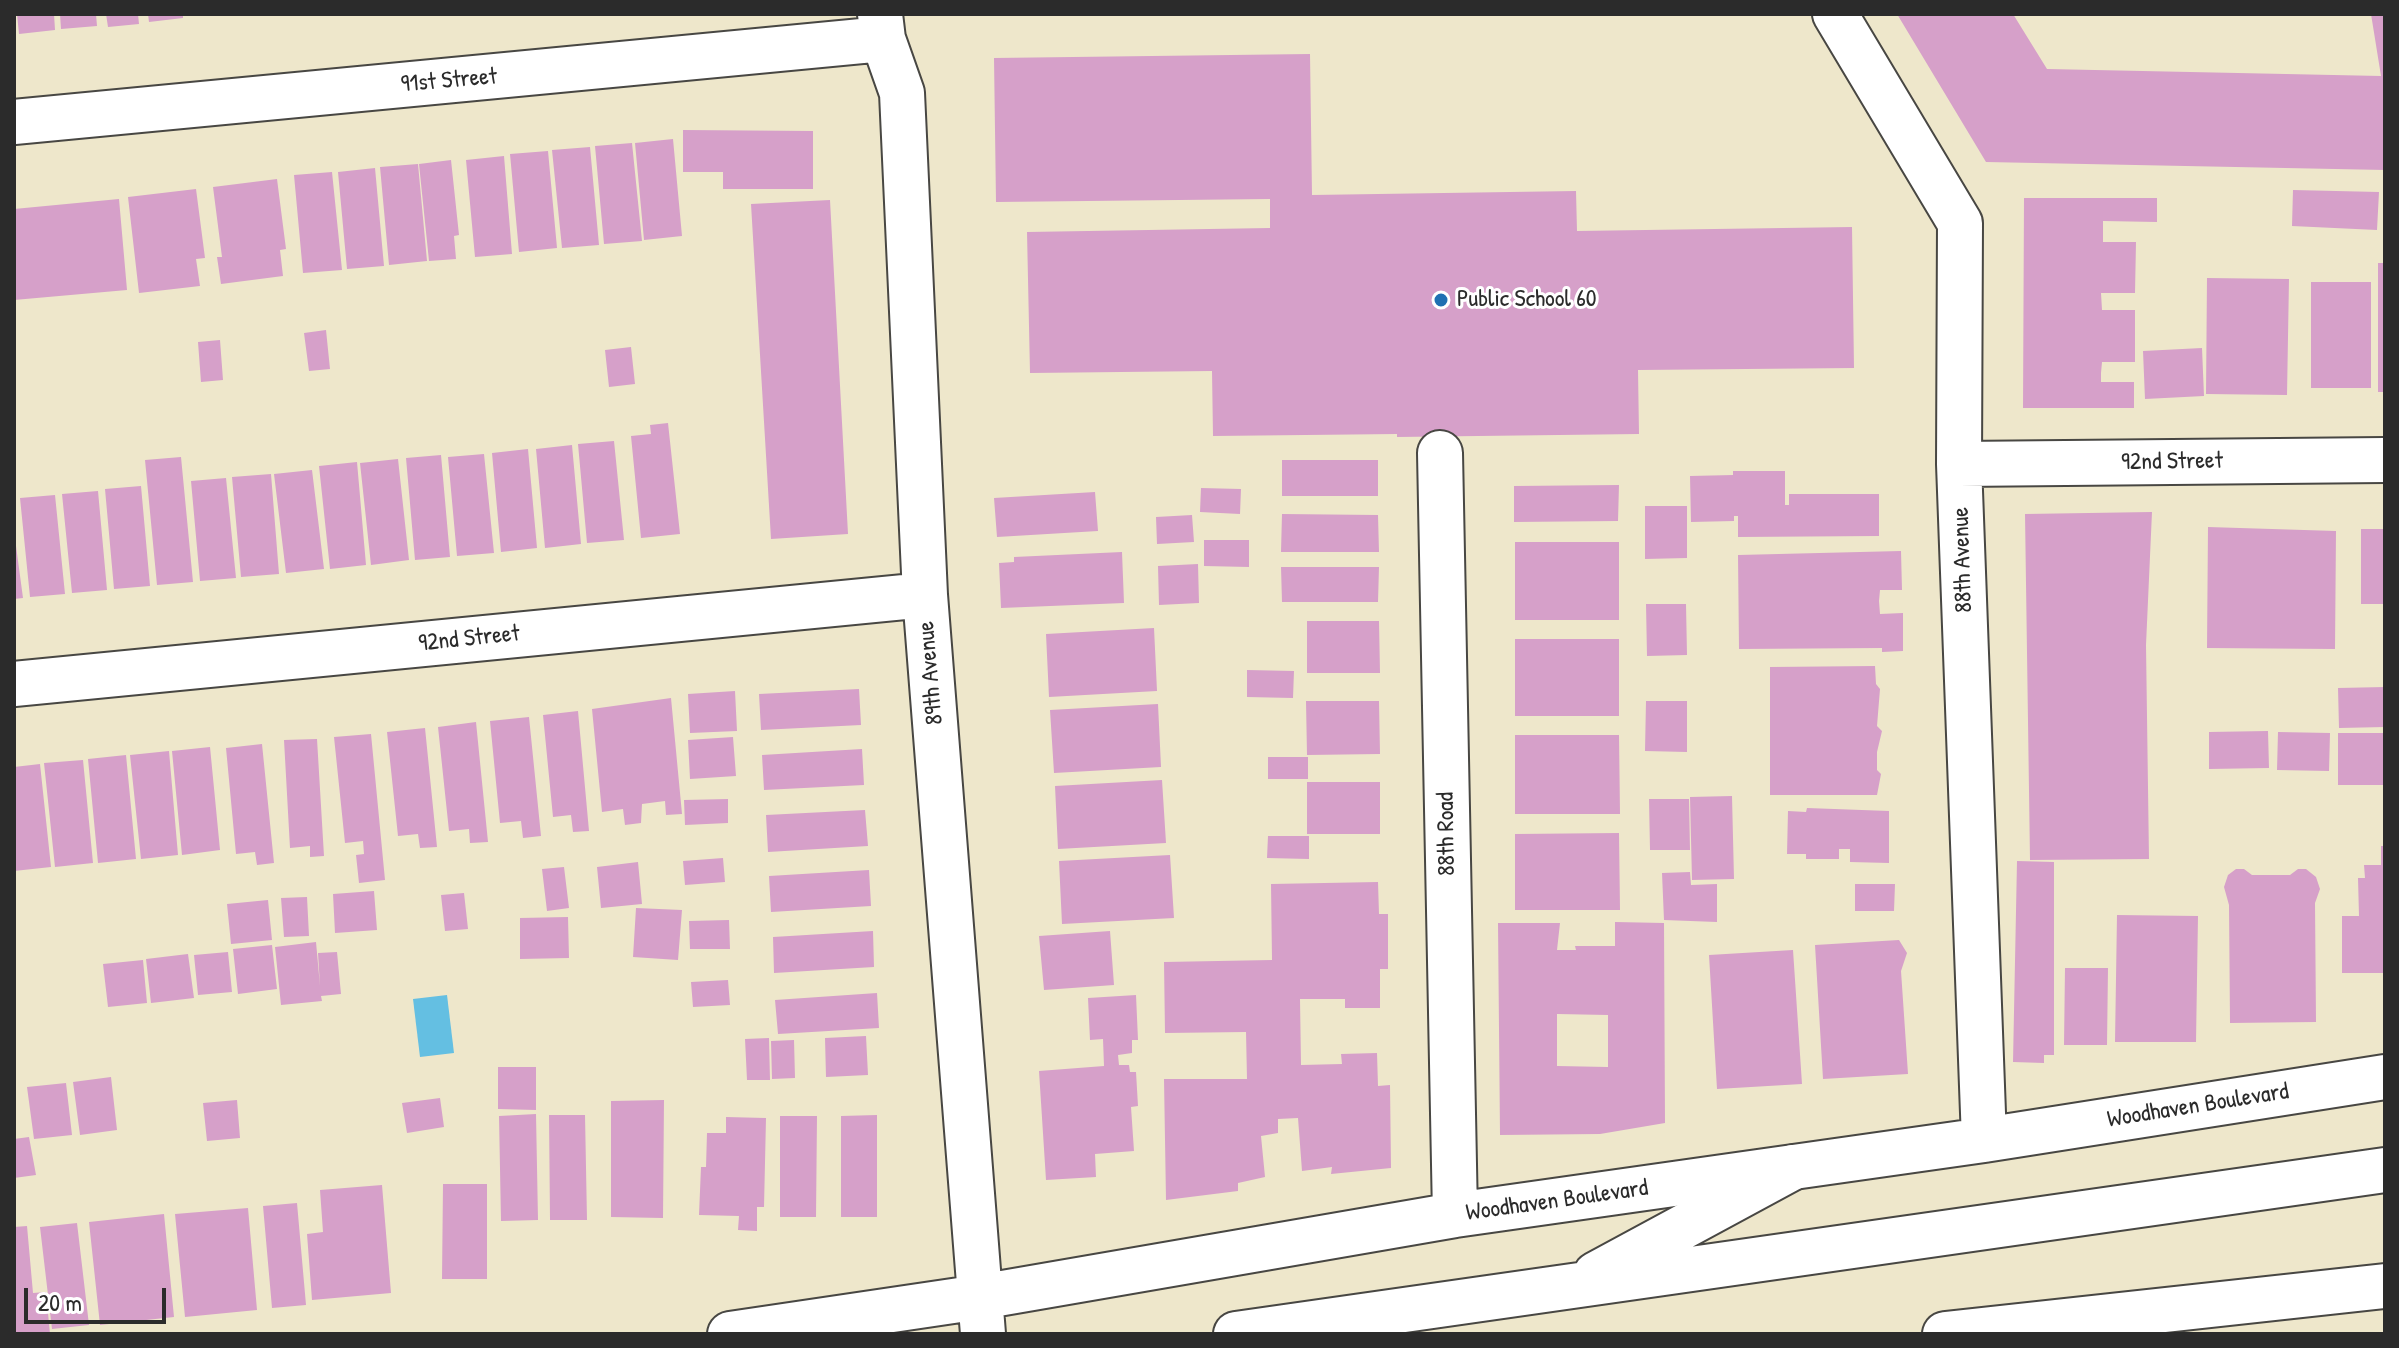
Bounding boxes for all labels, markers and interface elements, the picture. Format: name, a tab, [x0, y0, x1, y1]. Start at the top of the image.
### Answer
street label: 91st Street	[400, 62, 498, 100]
place label: Public School 60	[1457, 286, 1597, 314]
marker: Public School 60	[1432, 291, 1450, 309]
street label: 92nd Street	[2121, 447, 2223, 477]
street label: 88th Avenue	[1947, 507, 1979, 613]
street label: 92nd Street	[417, 619, 521, 659]
street label: 89th Avenue	[912, 620, 950, 726]
street label: 88th Road	[1432, 792, 1462, 876]
street label: Woodhaven Boulevard	[2105, 1077, 2291, 1135]
street label: Woodhaven Boulevard	[1464, 1174, 1650, 1228]
scale bar	[28, 1272, 170, 1322]
text: 20 m	[38, 1286, 82, 1318]

